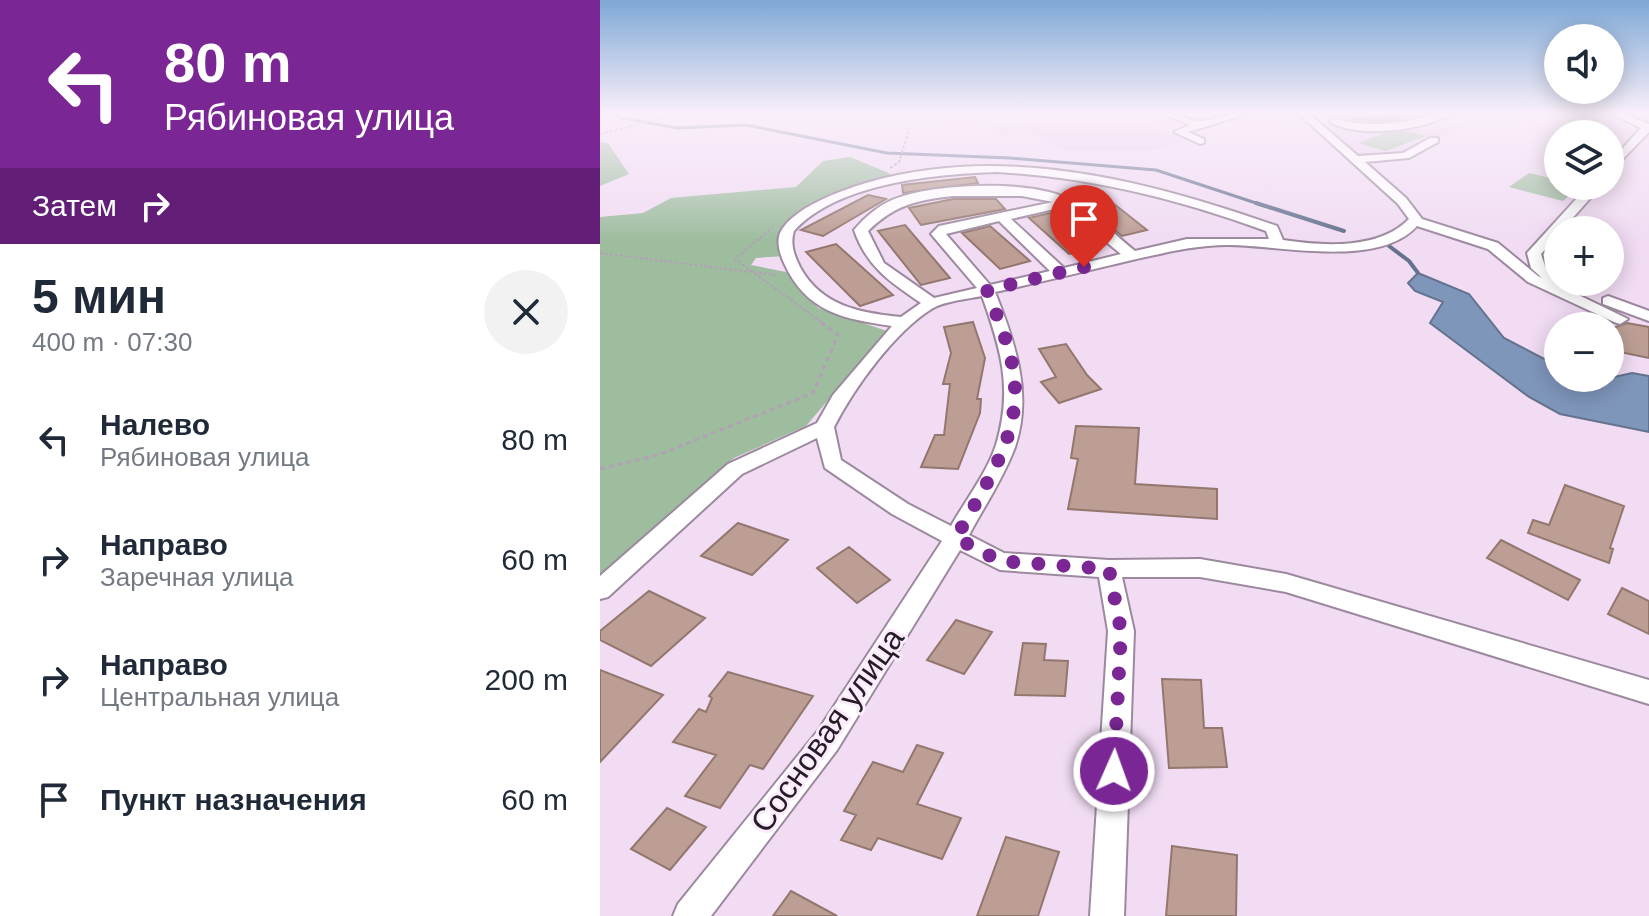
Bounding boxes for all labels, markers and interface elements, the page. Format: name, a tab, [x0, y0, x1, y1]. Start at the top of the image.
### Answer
map controls	[1544, 24, 1624, 392]
button: sound	[1544, 24, 1624, 104]
text: 80 m	[164, 31, 292, 94]
icon: left	[32, 32, 136, 136]
text: Рябиновая улица	[164, 97, 454, 138]
button: layers	[1544, 120, 1624, 200]
icon: right	[133, 184, 177, 228]
pin	[1050, 185, 1118, 267]
text: Затем	[32, 189, 117, 222]
icon: arrive	[1062, 197, 1106, 241]
button: +	[1544, 216, 1624, 296]
text: 5 мин	[32, 270, 166, 323]
button: close	[484, 270, 568, 354]
button: −	[1544, 312, 1624, 392]
text: 400 m · 07:30	[32, 327, 192, 357]
text: Налево	[100, 408, 210, 441]
icon: left	[32, 418, 76, 462]
text: 80 m	[501, 423, 568, 456]
text: Рябиновая улица	[100, 442, 310, 472]
text: Направо	[100, 528, 228, 561]
icon: right	[32, 538, 76, 582]
text: 60 m	[501, 543, 568, 576]
text: Заречная улица	[100, 562, 293, 592]
street label: Сосновая улица	[743, 621, 911, 839]
text: Направо	[100, 648, 228, 681]
icon: right	[32, 658, 76, 702]
text: 200 m	[485, 663, 568, 696]
text: Центральная улица	[100, 682, 339, 712]
position arrow	[1072, 729, 1156, 813]
icon: arrive	[32, 778, 76, 822]
text: Пункт назначения	[100, 783, 367, 816]
text: 60 m	[501, 783, 568, 816]

